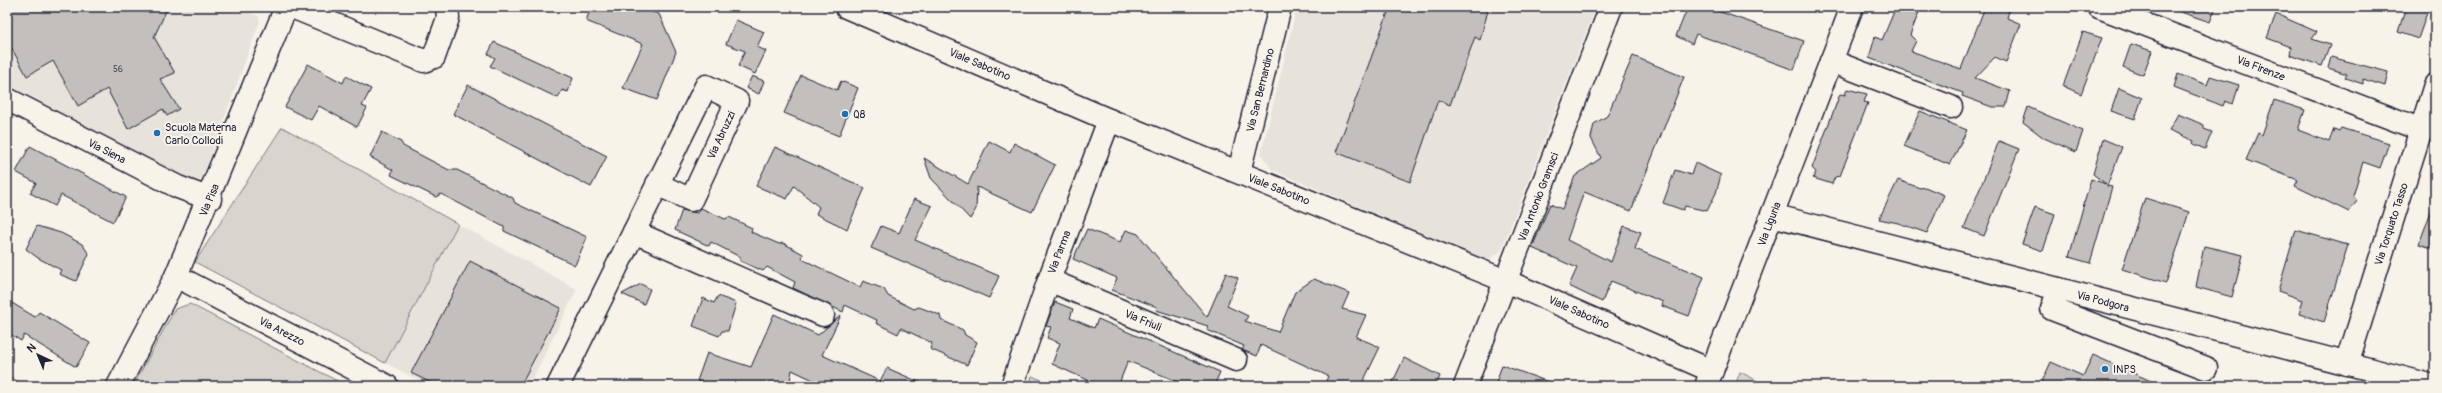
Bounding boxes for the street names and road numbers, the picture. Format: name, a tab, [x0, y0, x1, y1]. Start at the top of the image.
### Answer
street label: Viale Sabotino	[947, 46, 1013, 83]
street label: Via San Bernardino	[1244, 47, 1277, 133]
street label: Via Firenze	[2235, 53, 2287, 84]
street label: Via Abruzzi	[705, 109, 738, 161]
street label: Via Siena	[86, 136, 128, 167]
street label: Via Antonio Gramsci	[1515, 151, 1561, 244]
street label: Viale Sabotino	[1246, 171, 1312, 208]
street label: Via Torquato Tasso	[2372, 181, 2411, 267]
street label: Via Pisa	[197, 182, 222, 218]
street label: Via Liguria	[1755, 200, 1784, 248]
street label: Via Parma	[1045, 229, 1074, 276]
street label: Via Podgora	[2075, 288, 2131, 315]
street label: Viale Sabotino	[1546, 293, 1611, 332]
street label: Via Friuli	[1122, 307, 1163, 334]
street label: Via Arezzo	[257, 314, 307, 349]

